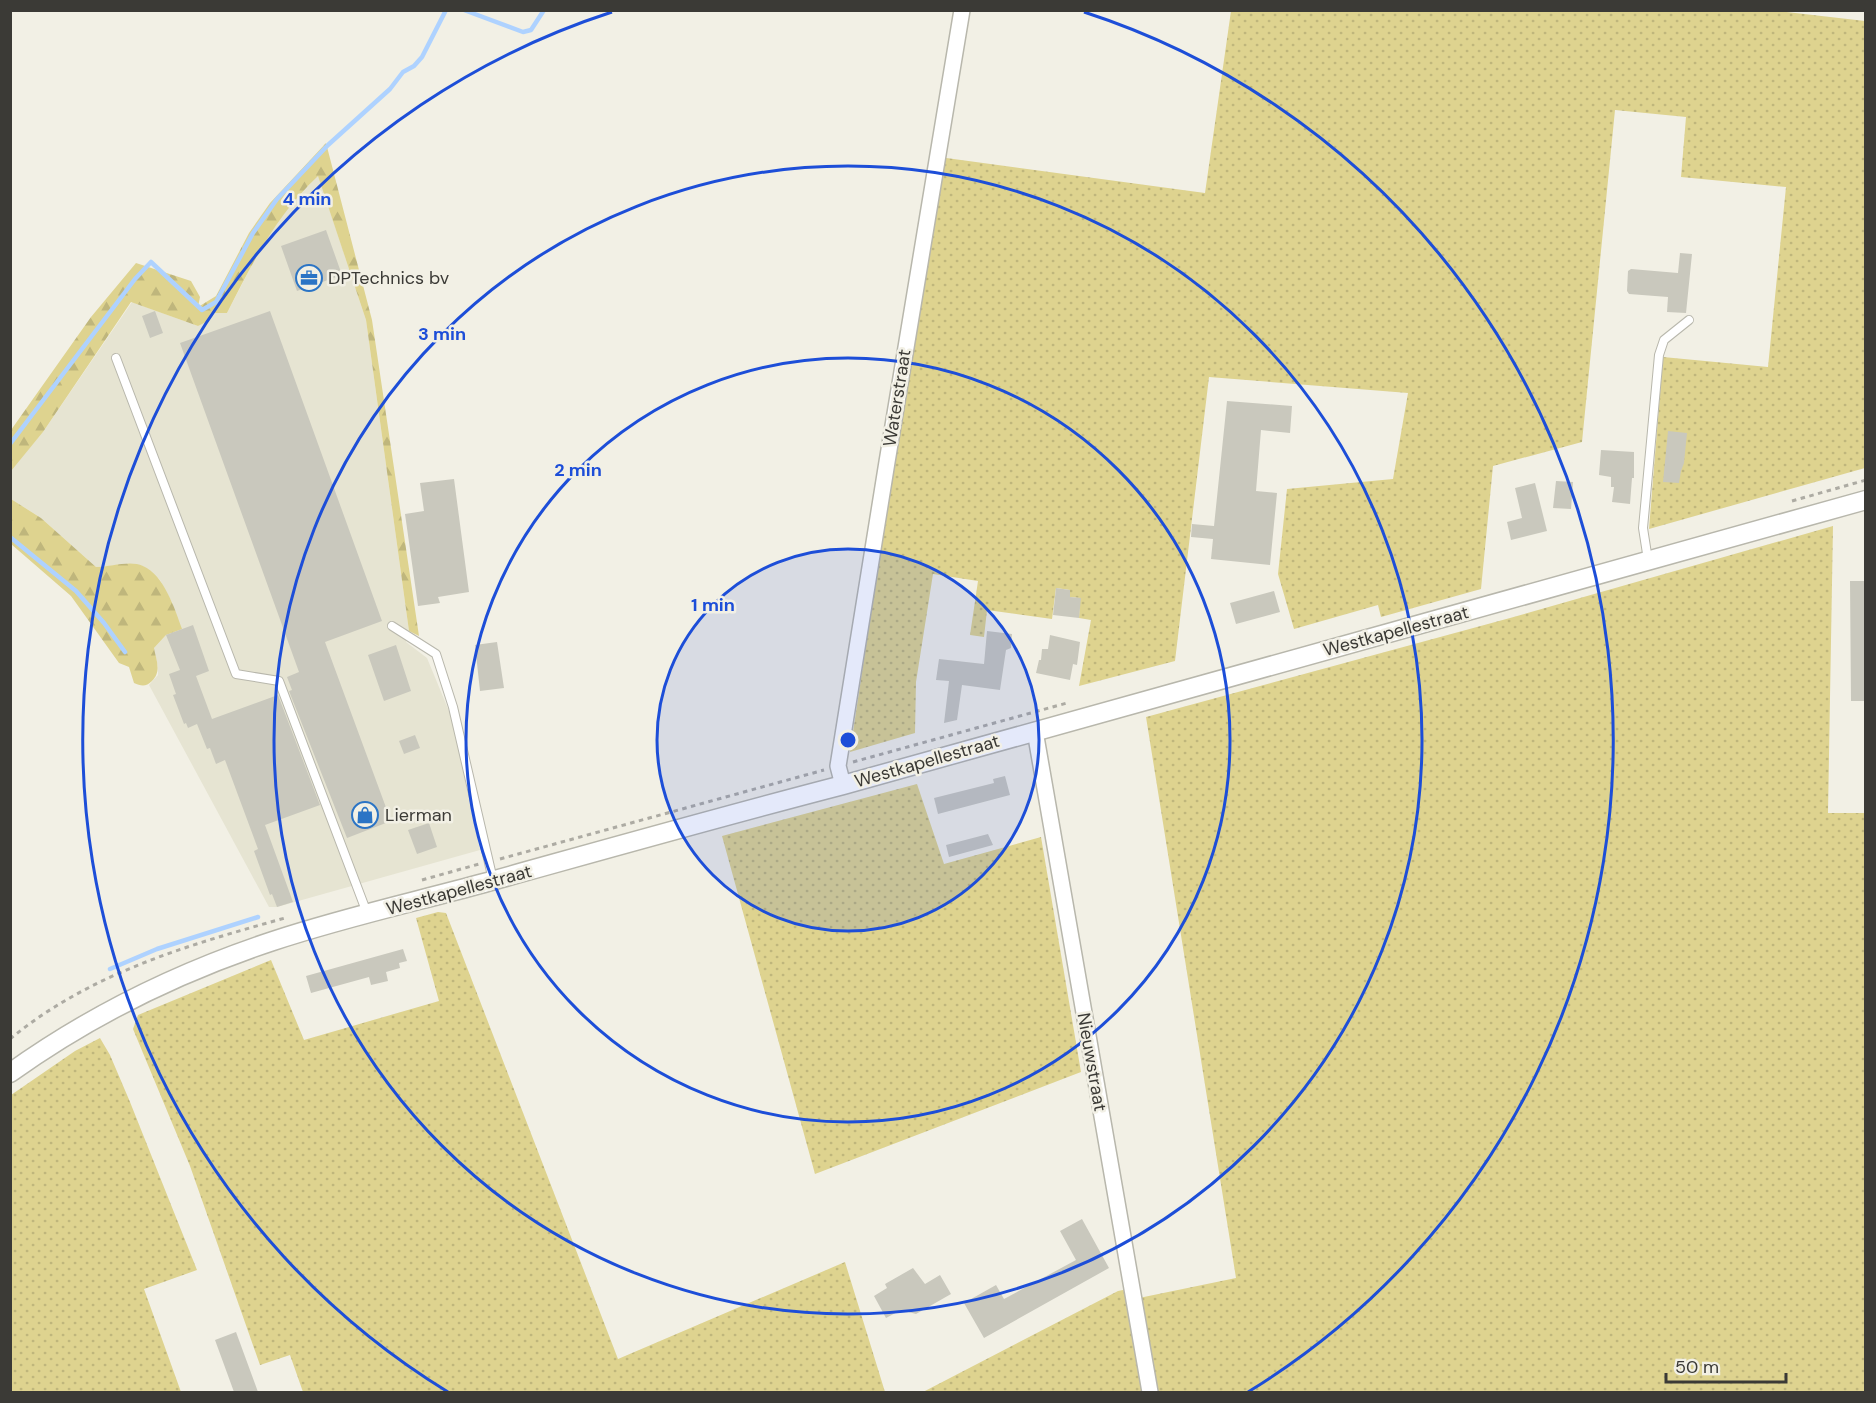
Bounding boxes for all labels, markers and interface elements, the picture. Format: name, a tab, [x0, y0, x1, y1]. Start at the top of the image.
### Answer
text: 4 min	[283, 187, 331, 211]
office icon: DPTechnics bv	[294, 263, 324, 293]
place label: DPTechnics bv	[328, 266, 450, 290]
text: 3 min	[418, 322, 466, 346]
street label: Waterstraat	[877, 347, 917, 449]
text: 2 min	[554, 458, 602, 482]
text: 1 min	[691, 593, 735, 617]
street label: Westkapellestraat	[1321, 600, 1471, 662]
street label: Westkapellestraat	[852, 729, 1002, 793]
centre of rings	[838, 730, 858, 750]
shop icon: Lierman	[350, 800, 380, 830]
place label: Lierman	[385, 803, 452, 827]
street label: Westkapellestraat	[384, 859, 534, 921]
street label: Nieuwstraat	[1072, 1011, 1112, 1113]
scale bar	[1666, 1346, 1786, 1384]
text: 50 m	[1675, 1355, 1719, 1379]

